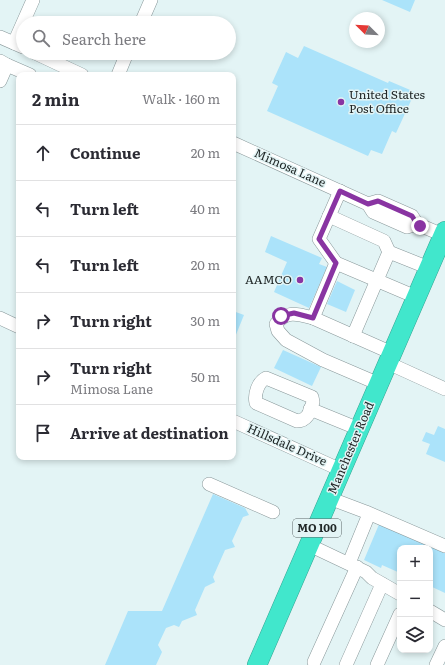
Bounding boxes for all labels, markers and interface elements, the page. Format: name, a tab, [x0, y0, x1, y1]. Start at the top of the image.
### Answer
north arrow	[349, 12, 385, 48]
search box	[16, 16, 236, 60]
icon: search	[30, 27, 52, 49]
text: Search here	[62, 27, 146, 50]
place label: United States Post Office	[349, 85, 426, 117]
text: 2 min	[32, 86, 80, 111]
text: Walk · 160 m	[142, 89, 220, 108]
marker: United States Post Office	[336, 97, 346, 107]
text: Continue	[70, 141, 140, 164]
icon: ahead	[32, 142, 54, 164]
text: 20 m	[191, 143, 220, 162]
street label: Mimosa Lane	[252, 143, 329, 191]
text: Turn left	[70, 197, 139, 220]
icon: left	[32, 198, 54, 220]
text: 40 m	[190, 199, 220, 218]
route end	[411, 217, 429, 235]
text: Turn left	[70, 253, 139, 276]
icon: left	[32, 254, 54, 276]
text: 20 m	[191, 255, 220, 274]
place label: AAMCO	[245, 270, 292, 288]
marker: AAMCO	[295, 275, 305, 285]
route start	[272, 307, 290, 325]
text: Turn right	[70, 309, 152, 332]
icon: right	[32, 310, 54, 332]
text: 30 m	[190, 311, 220, 330]
text: Turn right	[70, 356, 152, 379]
icon: right	[32, 366, 54, 388]
text: 50 m	[191, 367, 220, 386]
text: Mimosa Lane	[70, 379, 153, 398]
street label: Manchester Road	[322, 398, 378, 497]
street label: Hillsdale Drive	[245, 418, 330, 470]
text: Arrive at destination	[70, 421, 229, 444]
icon: arrive	[32, 422, 54, 444]
road number: MO 100	[293, 519, 341, 537]
map controls	[397, 545, 433, 653]
button: +	[397, 545, 433, 581]
button: −	[397, 581, 433, 617]
button: layers	[397, 617, 433, 653]

